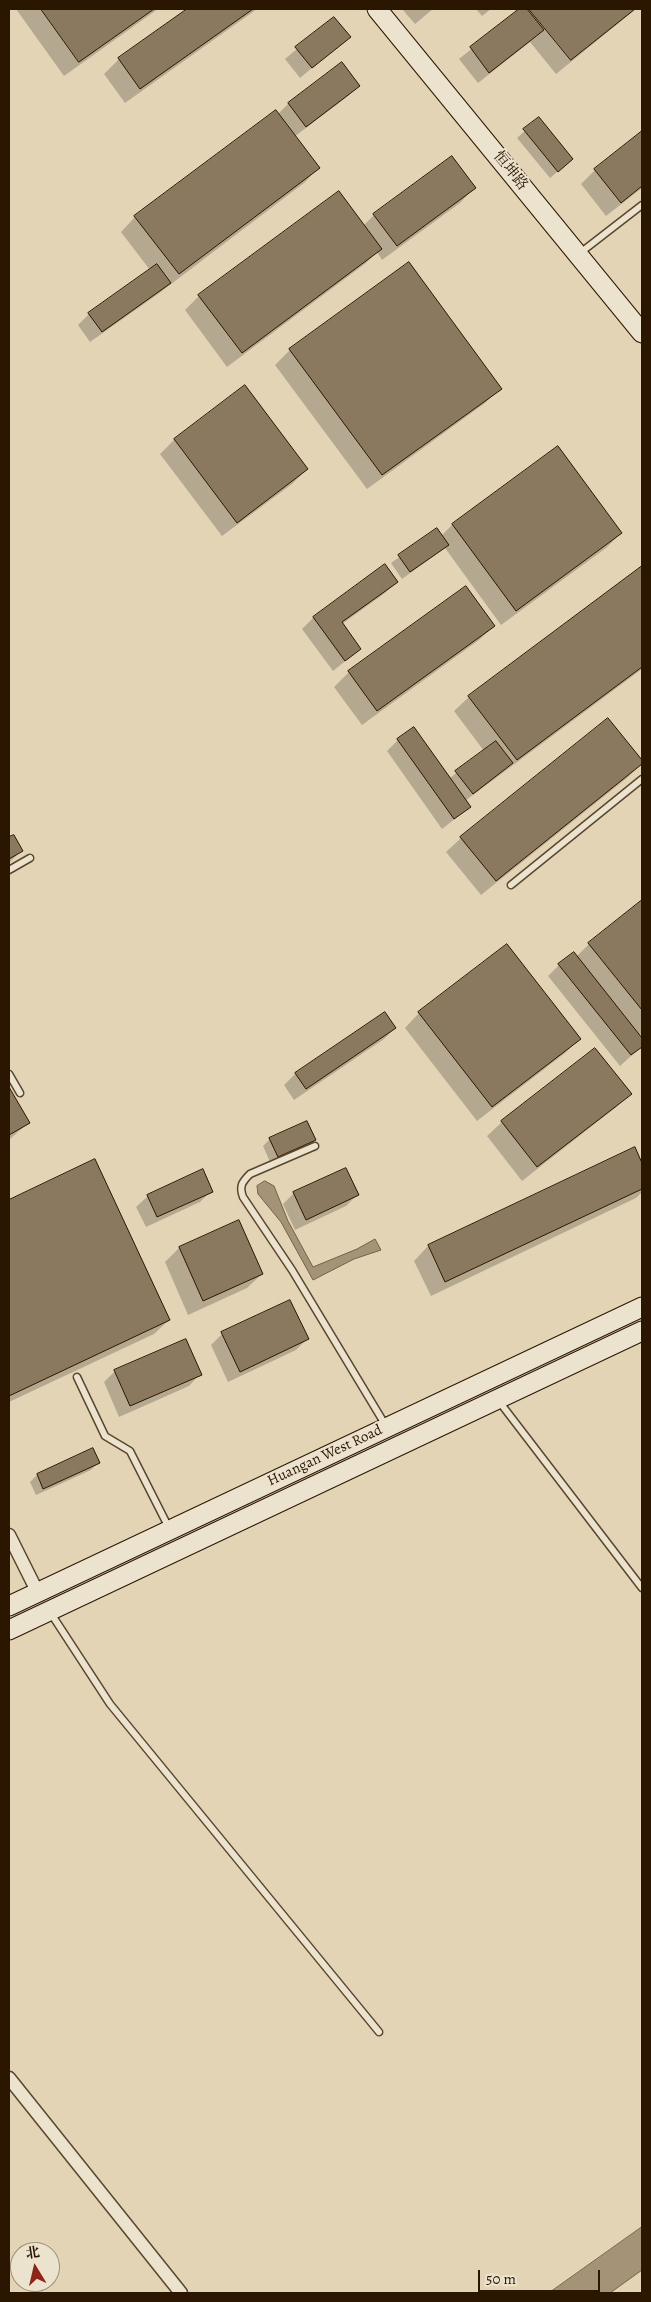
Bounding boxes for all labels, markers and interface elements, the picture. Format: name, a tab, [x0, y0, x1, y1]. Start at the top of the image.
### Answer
street label: 恒坤路	[489, 148, 531, 194]
street label: Huangan West Road	[265, 1421, 385, 1491]
north arrow	[10, 2242, 60, 2292]
text: 北	[24, 2242, 41, 2263]
scale bar	[481, 2260, 604, 2292]
text: 50 m	[486, 2269, 516, 2289]

